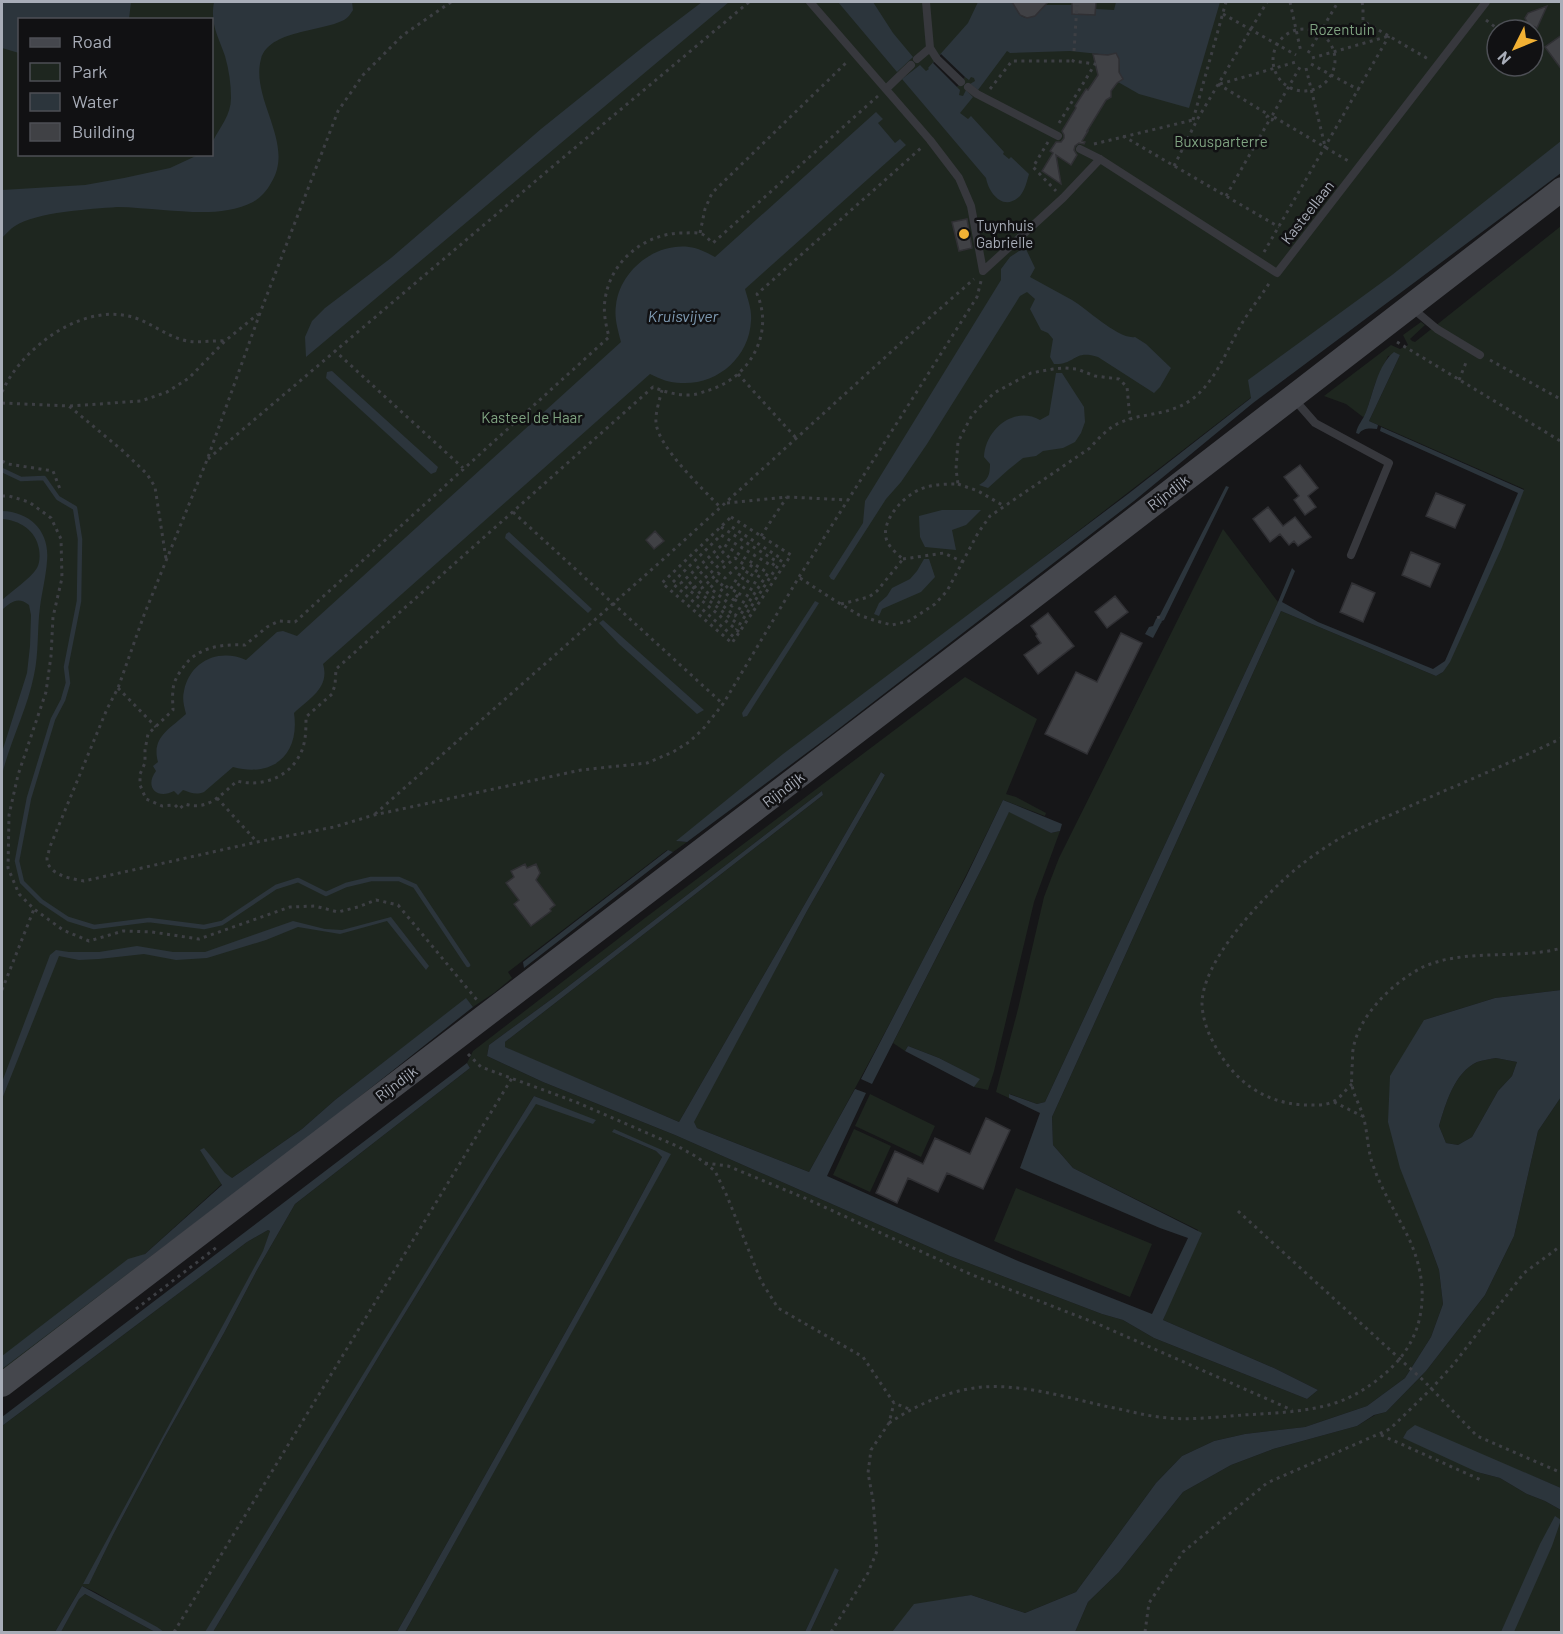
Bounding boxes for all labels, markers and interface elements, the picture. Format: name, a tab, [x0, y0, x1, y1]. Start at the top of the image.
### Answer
legend	[18, 18, 213, 156]
north arrow	[1485, 18, 1545, 78]
park label: Rozentuin	[1309, 20, 1375, 38]
text: Road	[72, 30, 112, 52]
text: N	[1493, 48, 1514, 69]
text: Park	[72, 60, 107, 82]
text: Water	[72, 90, 119, 112]
text: Building	[72, 120, 135, 142]
park label: Buxusparterre	[1174, 132, 1268, 150]
street label: Kasteellaan	[1277, 177, 1337, 247]
place label: Tuynhuis Gabrielle	[976, 216, 1034, 251]
marker: Tuynhuis Gabrielle	[957, 227, 971, 241]
water label: Kruisvijver	[648, 306, 720, 325]
park label: Kasteel de Haar	[481, 408, 583, 426]
street label: Rijndijk	[1144, 470, 1193, 514]
street label: Rijndijk	[758, 767, 808, 811]
street label: Rijndijk	[371, 1061, 421, 1105]

